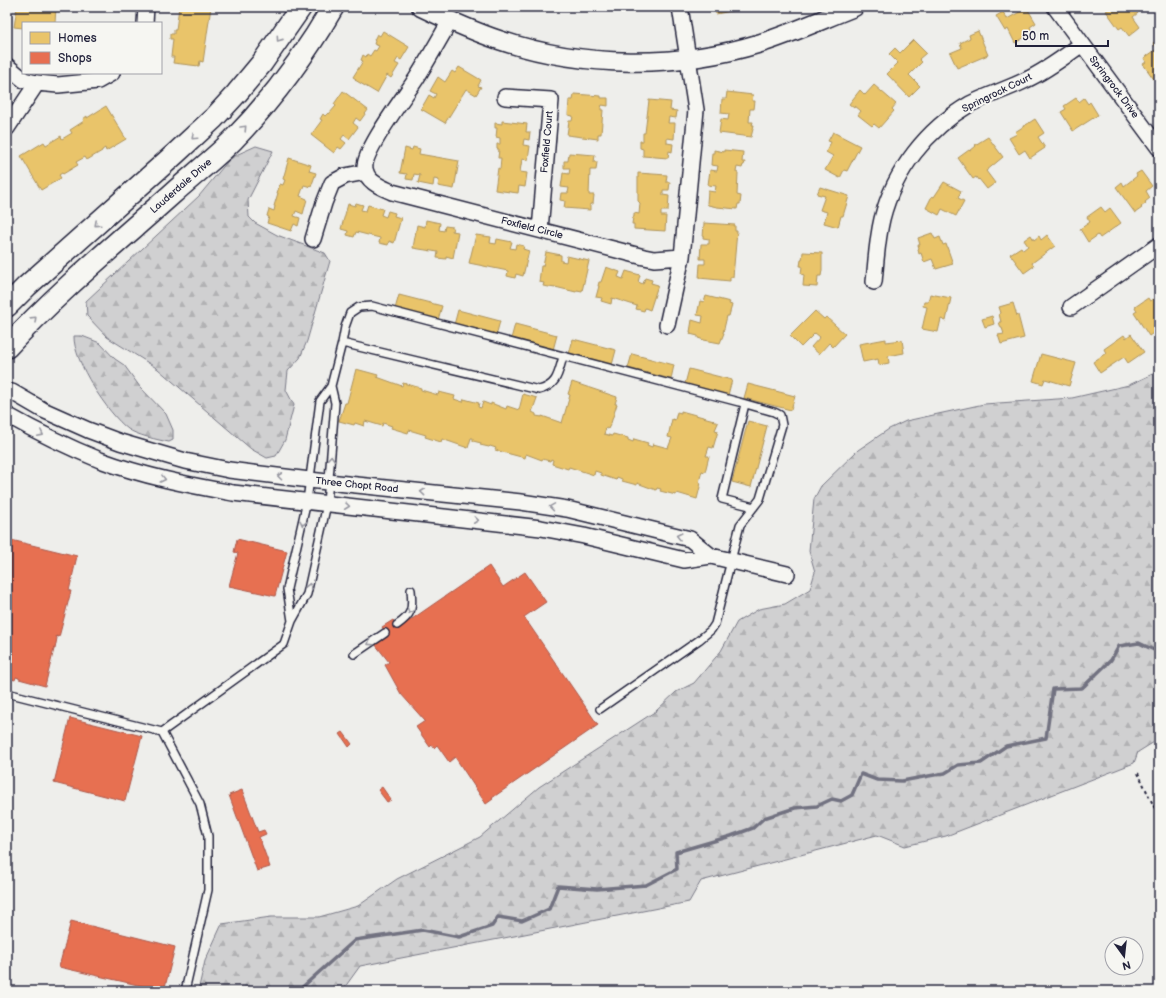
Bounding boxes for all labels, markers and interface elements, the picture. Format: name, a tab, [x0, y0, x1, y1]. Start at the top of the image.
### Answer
legend	[22, 22, 162, 74]
scale bar	[1016, 22, 1108, 48]
text: 50 m	[1022, 29, 1049, 44]
text: Homes	[58, 31, 97, 46]
one-way arrow	[277, 35, 284, 42]
text: Shops	[58, 51, 92, 66]
street label: Springrock Drive	[1087, 54, 1141, 121]
street label: Springrock Court	[960, 71, 1034, 115]
street label: Foxfield Court	[538, 111, 556, 173]
one-way arrow	[239, 125, 246, 132]
one-way arrow	[191, 132, 198, 139]
street label: Lauderdale Drive	[148, 156, 214, 216]
street label: Foxfield Circle	[500, 215, 564, 242]
one-way arrow	[94, 219, 101, 226]
one-way arrow	[29, 316, 37, 323]
one-way arrow	[37, 429, 45, 436]
one-way arrow	[326, 455, 335, 461]
one-way arrow	[277, 472, 283, 481]
one-way arrow	[159, 474, 166, 483]
street label: Three Chopt Road	[315, 475, 399, 495]
one-way arrow	[420, 487, 426, 496]
one-way arrow	[344, 501, 350, 510]
one-way arrow	[549, 503, 555, 511]
one-way arrow	[473, 515, 479, 524]
one-way arrow	[299, 520, 307, 526]
one-way arrow	[676, 532, 683, 541]
one-way arrow	[304, 583, 312, 589]
one-way arrow	[406, 607, 415, 614]
one-way arrow	[367, 638, 374, 646]
north arrow	[1104, 936, 1144, 976]
text: N	[1121, 958, 1132, 973]

